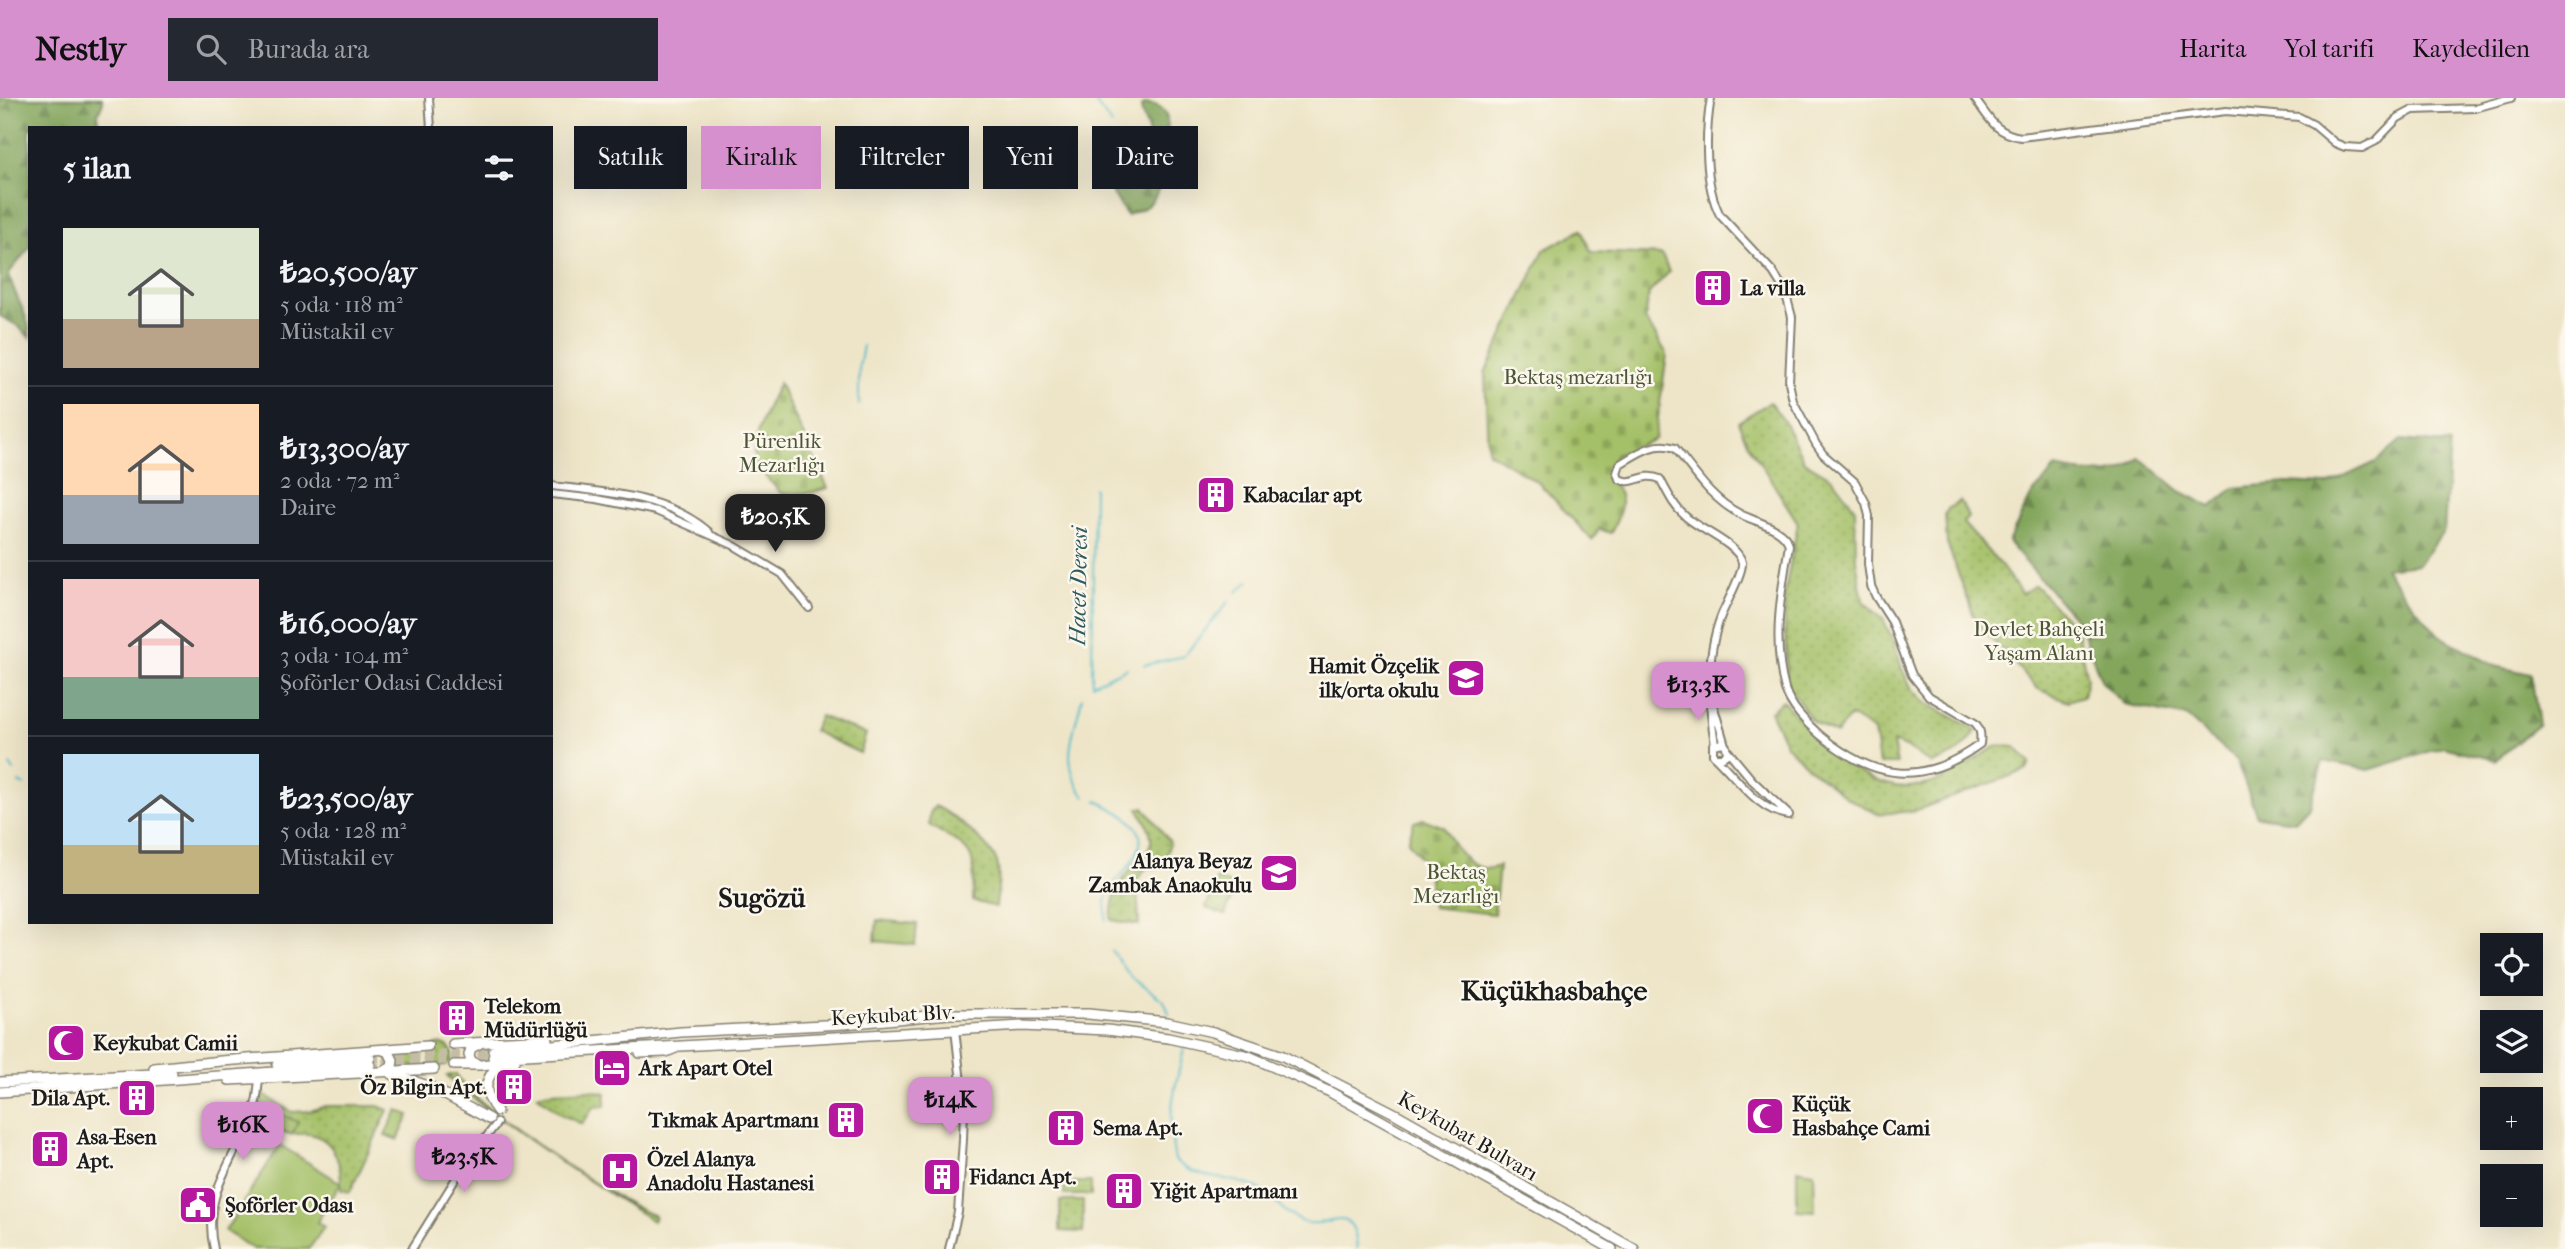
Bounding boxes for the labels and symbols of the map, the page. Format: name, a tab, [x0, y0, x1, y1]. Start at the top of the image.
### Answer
building icon: La villa	[1692, 267, 1734, 309]
place label: La villa	[1740, 276, 1806, 300]
park label: Bektaş mezarlığı	[1503, 365, 1653, 389]
park label: Pürenlik Mezarlığı	[739, 429, 825, 477]
building icon: Kabacılar apt	[1195, 474, 1237, 516]
place label: Kabacılar apt	[1243, 483, 1362, 507]
pin: ₺20.5K	[718, 494, 832, 554]
water label: Hacet Deresi	[1064, 525, 1093, 647]
park label: Devlet Bahçeli Yaşam Alanı	[1973, 617, 2105, 665]
place label: Hamit Özçelik ilk/orta okulu	[1309, 653, 1440, 702]
school or university icon: Hamit Özçelik ilk/orta okulu	[1445, 657, 1487, 699]
pin: ₺13.3K	[1641, 662, 1755, 722]
place label: Alanya Beyaz Zambak Anaokulu	[1088, 849, 1253, 897]
school or university icon: Alanya Beyaz Zambak Anaokulu	[1258, 852, 1300, 894]
park label: Bektaş Mezarlığı	[1413, 860, 1499, 908]
district label: Sugözü	[718, 881, 806, 914]
district label: Küçükhasbahçe	[1461, 974, 1647, 1008]
place label: Telekom Müdürlüğü	[483, 994, 588, 1042]
building icon: Telekom Müdürlüğü	[436, 997, 478, 1039]
street label: Keykubat Blv.	[830, 1000, 956, 1030]
mosque icon: Keykubat Camii	[45, 1022, 87, 1064]
place label: Keykubat Camii	[93, 1031, 239, 1055]
hotel icon: Ark Apart Otel	[591, 1047, 633, 1089]
place label: Ark Apart Otel	[637, 1056, 773, 1080]
building icon: Öz Bilgin Apt.	[493, 1066, 535, 1108]
place label: Öz Bilgin Apt.	[360, 1074, 487, 1099]
building icon: Dila Apt.	[116, 1077, 158, 1119]
pin: ₺14K	[909, 1077, 991, 1137]
place label: Dila Apt.	[31, 1086, 110, 1110]
street label: Keykubat Bulvarı	[1394, 1086, 1542, 1186]
place label: Küçük Hasbahçe Cami	[1792, 1092, 1931, 1141]
mosque icon: Küçük Hasbahçe Cami	[1744, 1095, 1786, 1137]
building icon: Tıkmak Apartmanı	[825, 1099, 867, 1141]
pin: ₺16K	[202, 1102, 284, 1162]
building icon: Sema Apt.	[1045, 1107, 1087, 1149]
place label: Tıkmak Apartmanı	[647, 1108, 820, 1132]
place label: Sema Apt.	[1093, 1116, 1182, 1140]
place label: Asa-Esen Apt.	[75, 1125, 157, 1173]
building icon: Asa-Esen Apt.	[29, 1128, 71, 1170]
pin: ₺23.5K	[407, 1134, 521, 1194]
place label: Özel Alanya Anadolu Hastanesi	[645, 1146, 815, 1195]
hospital icon: Özel Alanya Anadolu Hastanesi	[599, 1150, 641, 1192]
building icon: Fidancı Apt.	[921, 1156, 963, 1198]
place label: Fidancı Apt.	[968, 1165, 1076, 1189]
building icon: Yiğit Apartmanı	[1103, 1170, 1145, 1212]
place label: Yiğit Apartmanı	[1150, 1179, 1299, 1203]
public building icon: Şoförler Odası	[177, 1184, 219, 1226]
place label: Şoförler Odası	[225, 1193, 354, 1218]

